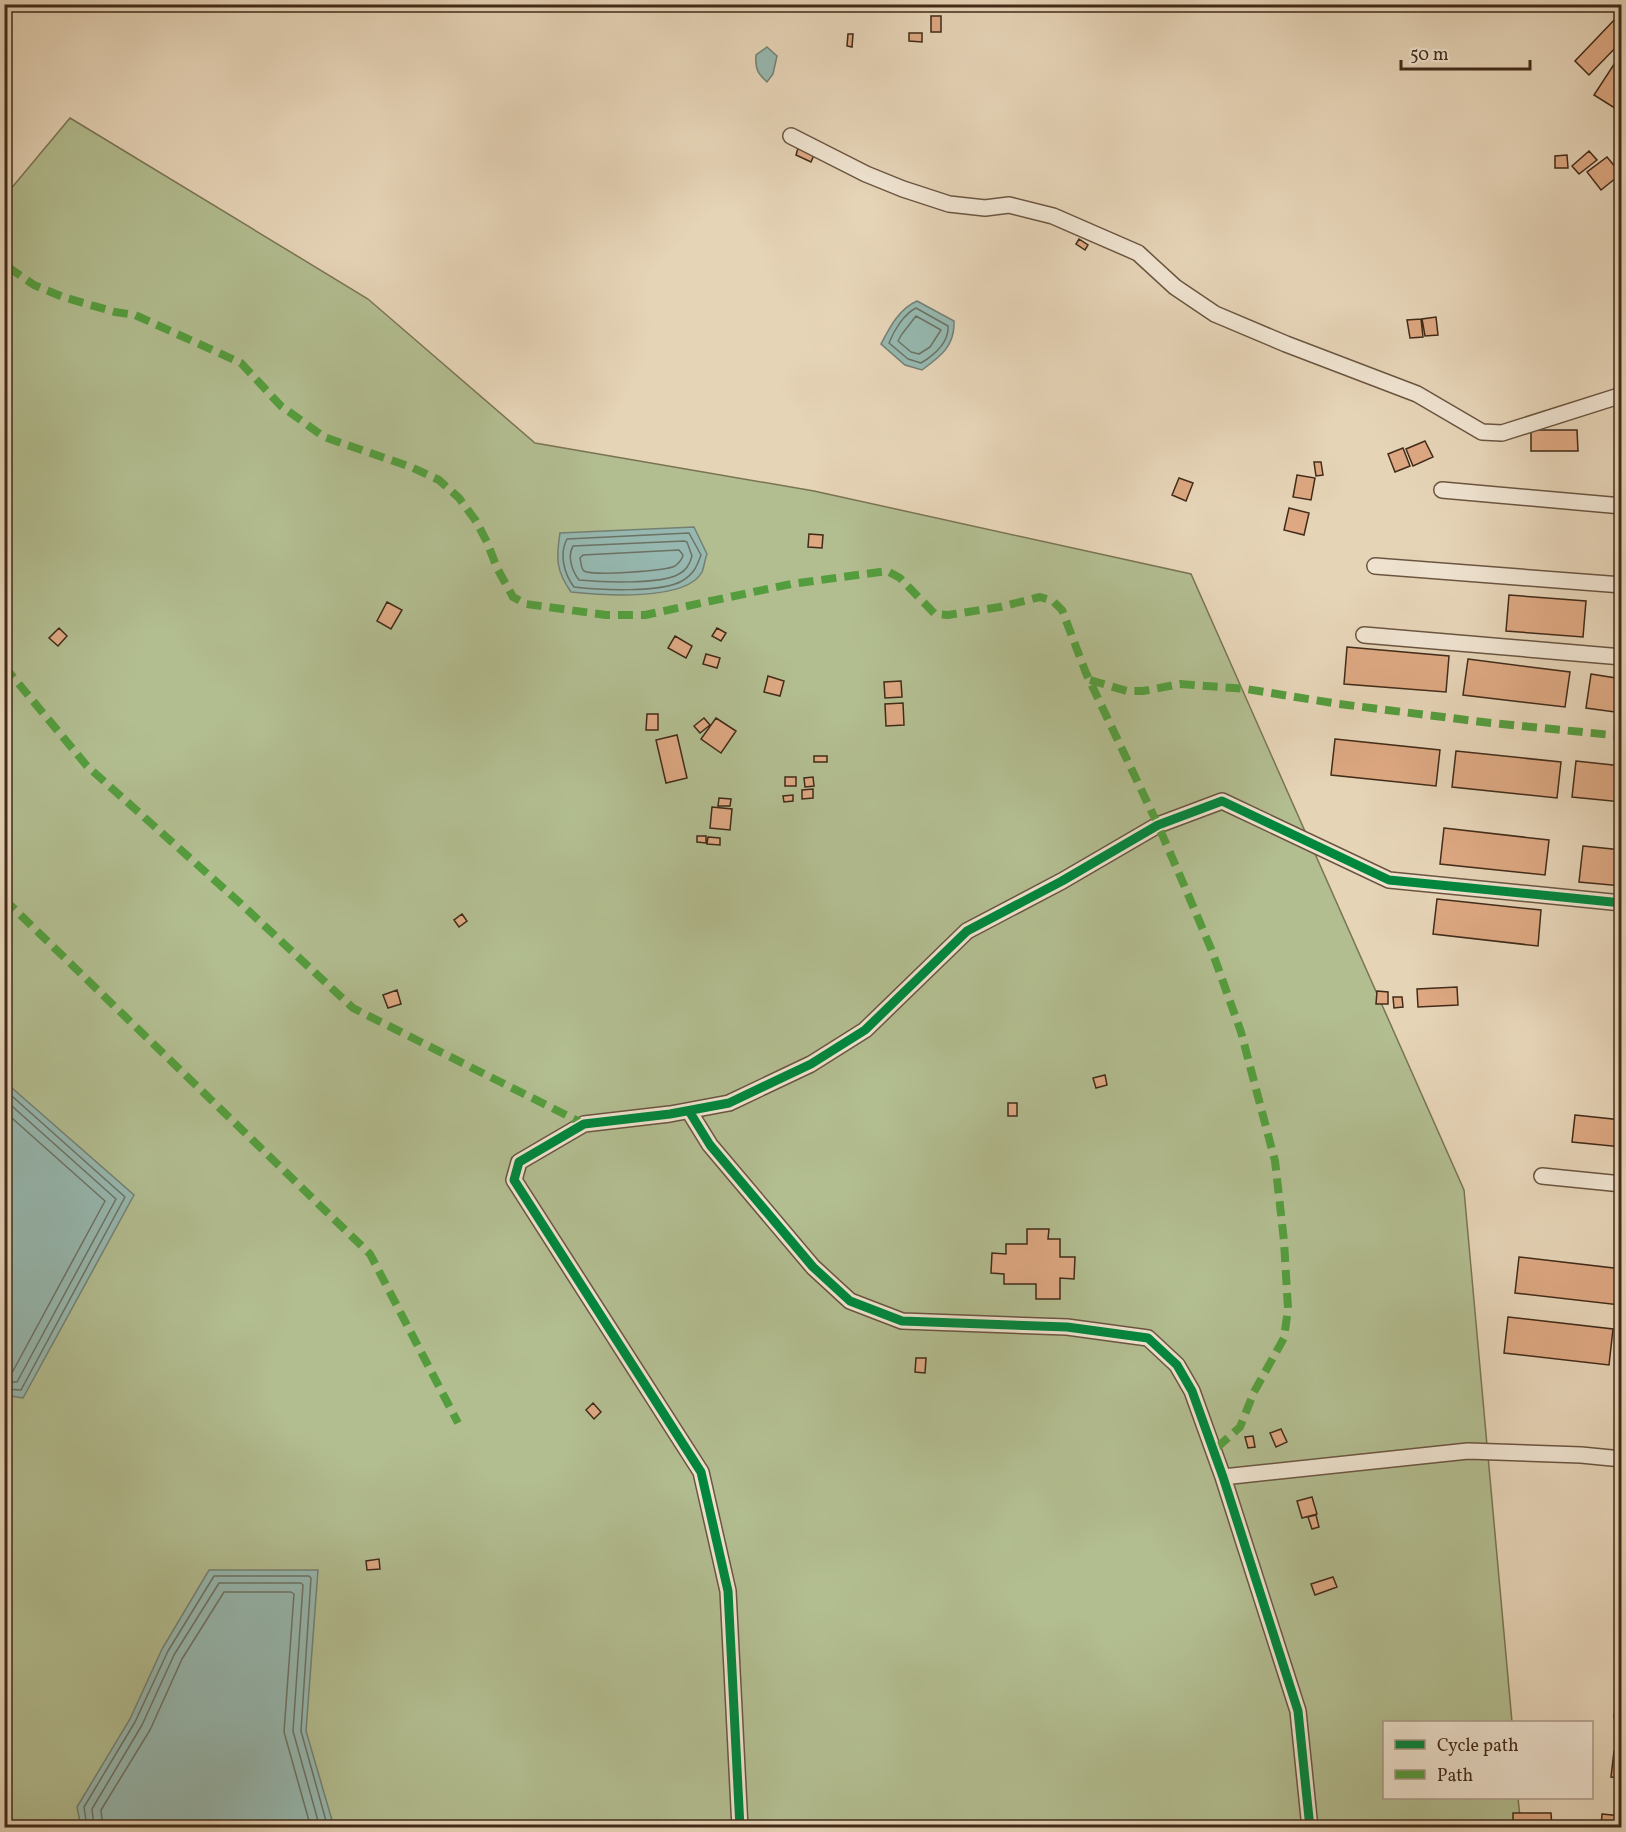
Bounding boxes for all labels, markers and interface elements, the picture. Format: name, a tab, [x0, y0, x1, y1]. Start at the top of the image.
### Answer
scale bar	[1401, 33, 1530, 71]
text: 50 m	[1410, 43, 1449, 68]
legend	[1383, 1721, 1593, 1799]
text: Cycle path	[1437, 1734, 1519, 1759]
text: Path	[1437, 1764, 1473, 1789]

